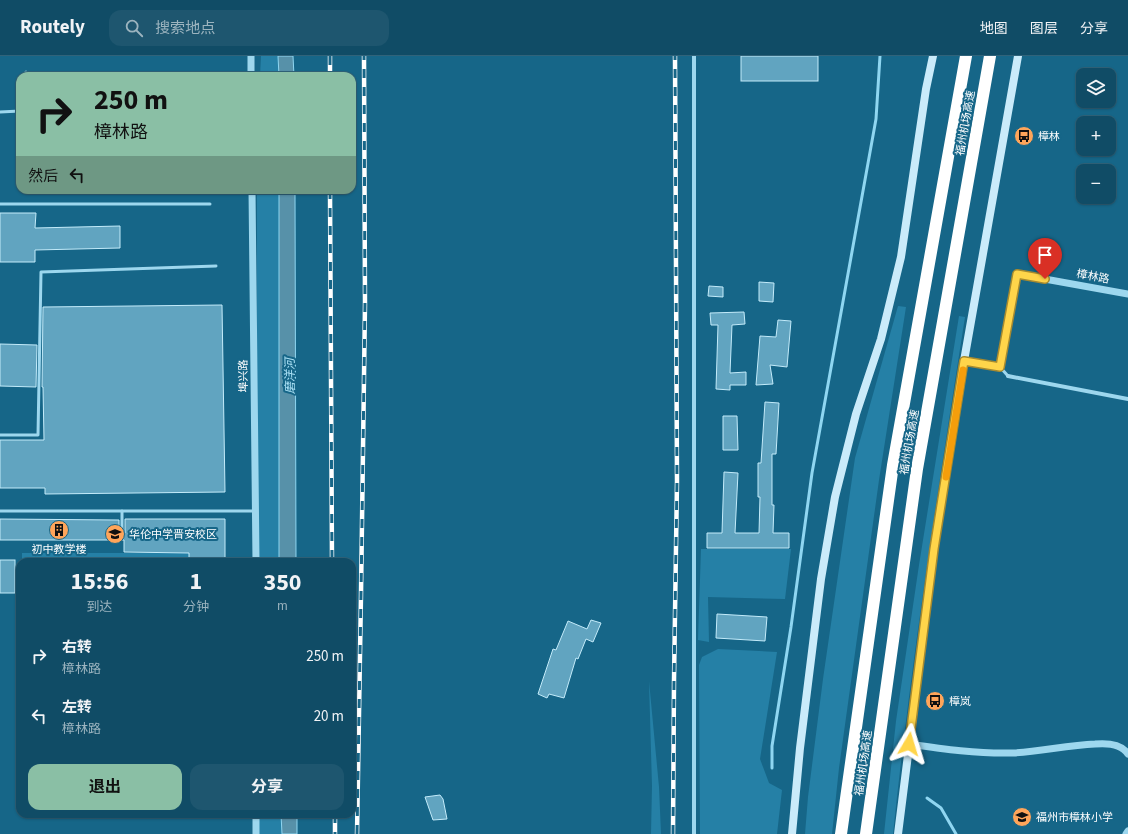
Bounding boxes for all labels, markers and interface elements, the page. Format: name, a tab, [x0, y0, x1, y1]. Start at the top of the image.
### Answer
search box	[109, 10, 389, 46]
text: Routely	[20, 14, 85, 41]
icon: search	[123, 17, 145, 39]
text: 搜索地点	[155, 18, 215, 39]
text: 地图	[980, 19, 1008, 39]
text: 图层	[1030, 19, 1058, 39]
text: 分享	[1080, 19, 1108, 39]
map controls	[1076, 68, 1116, 204]
button: layers	[1076, 68, 1116, 108]
text: 250 m	[94, 80, 168, 120]
icon: right	[28, 88, 80, 140]
street label: 福州机场高速	[952, 89, 979, 157]
button: +	[1076, 116, 1116, 156]
text: 樟林路	[94, 120, 148, 145]
bus stop icon: 樟林	[1013, 125, 1035, 147]
place label: 樟林	[1038, 129, 1060, 144]
icon: left	[66, 164, 88, 186]
button: −	[1076, 164, 1116, 204]
text: 然后	[28, 166, 58, 187]
pin	[1028, 238, 1062, 279]
icon: arrive	[1034, 244, 1056, 266]
street label: 樟林路	[1075, 266, 1110, 287]
water label: 磨洋河	[282, 356, 299, 394]
street label: 埠兴路	[236, 359, 251, 393]
street label: 福州机场高速	[896, 408, 923, 476]
building icon: 初中教学楼	[48, 519, 70, 541]
school or university icon: 华伦中学晋安校区	[104, 523, 126, 545]
place label: 华伦中学晋安校区	[129, 527, 217, 542]
place label: 初中教学楼	[32, 542, 87, 557]
text: 15:56	[71, 564, 128, 599]
text: 1	[190, 564, 202, 599]
text: 350	[263, 565, 301, 600]
text: m	[277, 597, 288, 615]
text: 到达	[86, 598, 112, 616]
text: 分钟	[183, 598, 209, 616]
text: 右转	[62, 637, 92, 658]
icon: right	[28, 645, 50, 667]
text: 250 m	[306, 646, 344, 667]
text: 樟林路	[62, 660, 101, 678]
bus stop icon: 樟岚	[924, 690, 946, 712]
place label: 樟岚	[949, 694, 971, 709]
text: 左转	[62, 697, 92, 718]
icon: left	[28, 705, 50, 727]
text: 20 m	[314, 706, 344, 727]
text: 樟林路	[62, 720, 101, 738]
position arrow	[888, 723, 930, 765]
street label: 福州机场高速	[851, 729, 876, 797]
button: 退出	[28, 764, 182, 810]
button: 分享	[190, 764, 344, 810]
school or university icon: 福州市樟林小学	[1011, 806, 1033, 828]
place label: 福州市樟林小学	[1036, 810, 1113, 825]

